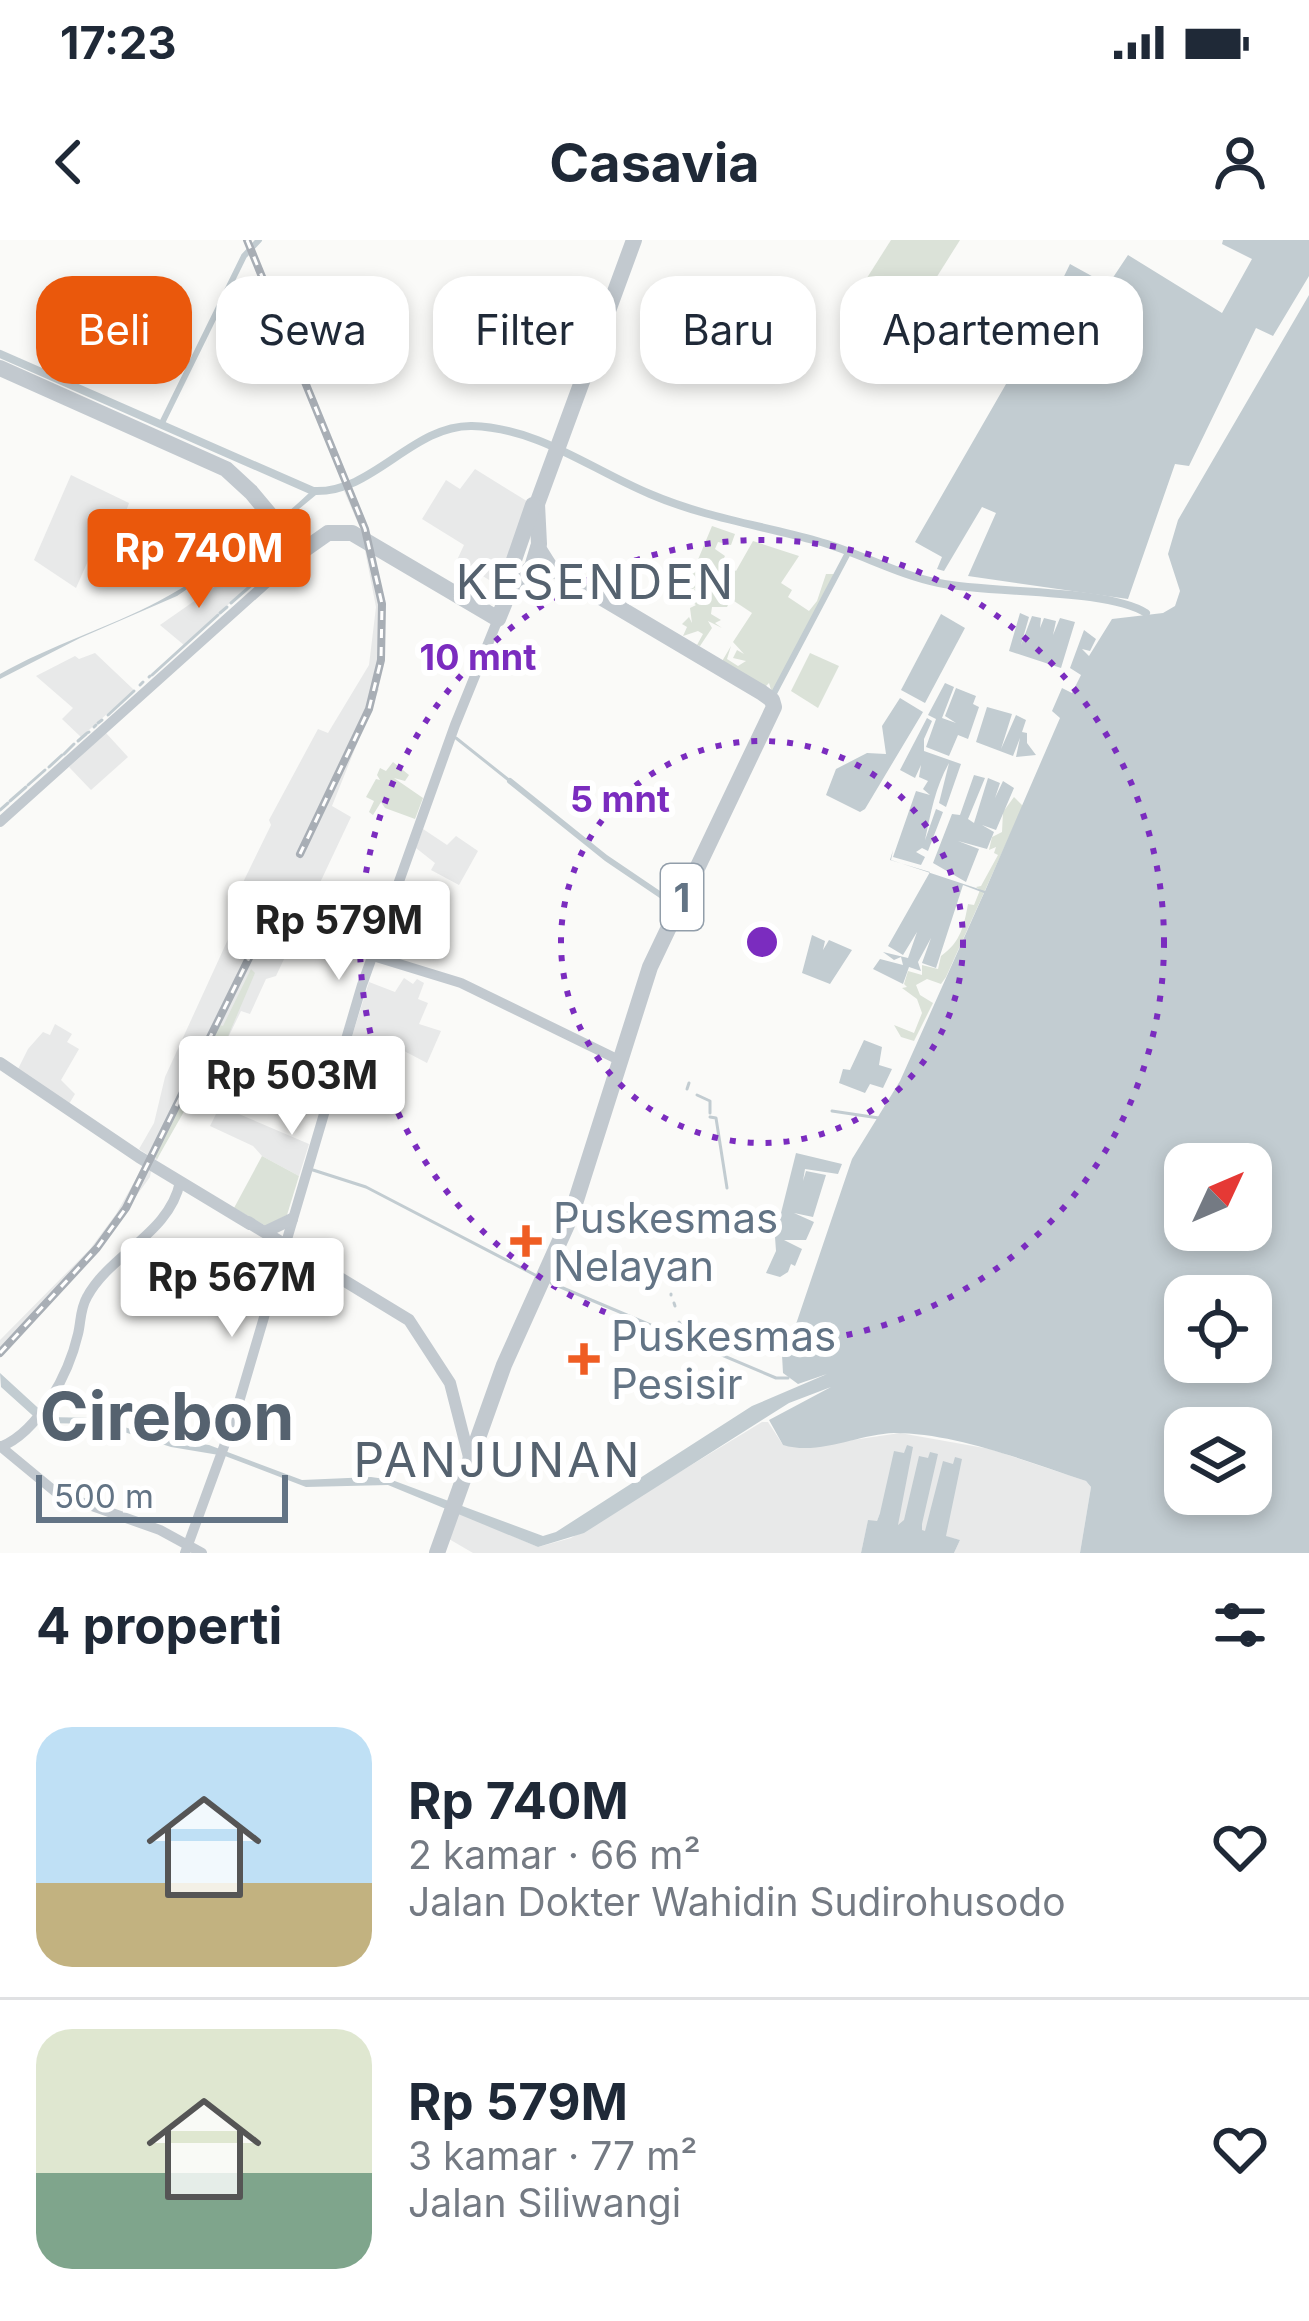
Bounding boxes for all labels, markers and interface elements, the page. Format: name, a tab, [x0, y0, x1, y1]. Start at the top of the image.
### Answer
text: 17:23	[60, 15, 176, 70]
icon: back	[36, 129, 102, 195]
icon: person	[1207, 129, 1273, 195]
text: Casavia	[549, 130, 760, 195]
chip: Beli	[36, 276, 192, 384]
chip: Sewa	[216, 276, 409, 384]
chip: Filter	[433, 276, 616, 384]
chip: Baru	[640, 276, 816, 384]
chip: Apartemen	[840, 276, 1143, 384]
pin: Rp 740M	[88, 509, 310, 611]
text: Rp 740M	[115, 524, 283, 571]
district label: KESENDEN	[456, 552, 736, 611]
text: 10 mnt	[420, 635, 536, 679]
text: 5 mnt	[570, 777, 670, 821]
road number: 1	[661, 864, 703, 930]
pin: Rp 579M	[228, 881, 450, 983]
text: Rp 579M	[255, 896, 423, 943]
centre of rings	[741, 921, 783, 963]
pin: Rp 503M	[181, 1036, 403, 1138]
text: Rp 503M	[206, 1051, 378, 1098]
north arrow	[1164, 1143, 1272, 1251]
map controls	[1164, 1143, 1272, 1515]
place label: Puskesmas Nelayan	[553, 1192, 778, 1291]
marker: Puskesmas Nelayan	[510, 1225, 542, 1257]
pin: Rp 567M	[121, 1238, 343, 1340]
text: Rp 567M	[148, 1253, 316, 1300]
button: locate	[1164, 1275, 1272, 1383]
place label: Puskesmas Pesisir	[611, 1310, 836, 1409]
marker: Puskesmas Pesisir	[568, 1343, 600, 1375]
district label: Cirebon	[40, 1376, 294, 1456]
button: layers	[1164, 1407, 1272, 1515]
district label: PANJUNAN	[354, 1430, 642, 1489]
scale bar	[36, 1469, 288, 1522]
text: 500 m	[54, 1476, 154, 1516]
icon: filters	[1207, 1592, 1273, 1658]
text: 4 properti	[36, 1595, 282, 1656]
text: Rp 740M	[408, 1770, 629, 1831]
icon: home	[132, 1775, 276, 1919]
icon: heart	[1207, 1814, 1273, 1880]
text: 2 kamar · 66 m²	[408, 1831, 701, 1878]
text: Jalan Dokter Wahidin Sudirohusodo	[408, 1878, 1066, 1925]
text: Rp 579M	[408, 2071, 628, 2132]
icon: home	[132, 2077, 276, 2221]
icon: heart	[1207, 2116, 1273, 2182]
text: 3 kamar · 77 m²	[408, 2132, 698, 2179]
text: Jalan Siliwangi	[408, 2179, 681, 2226]

